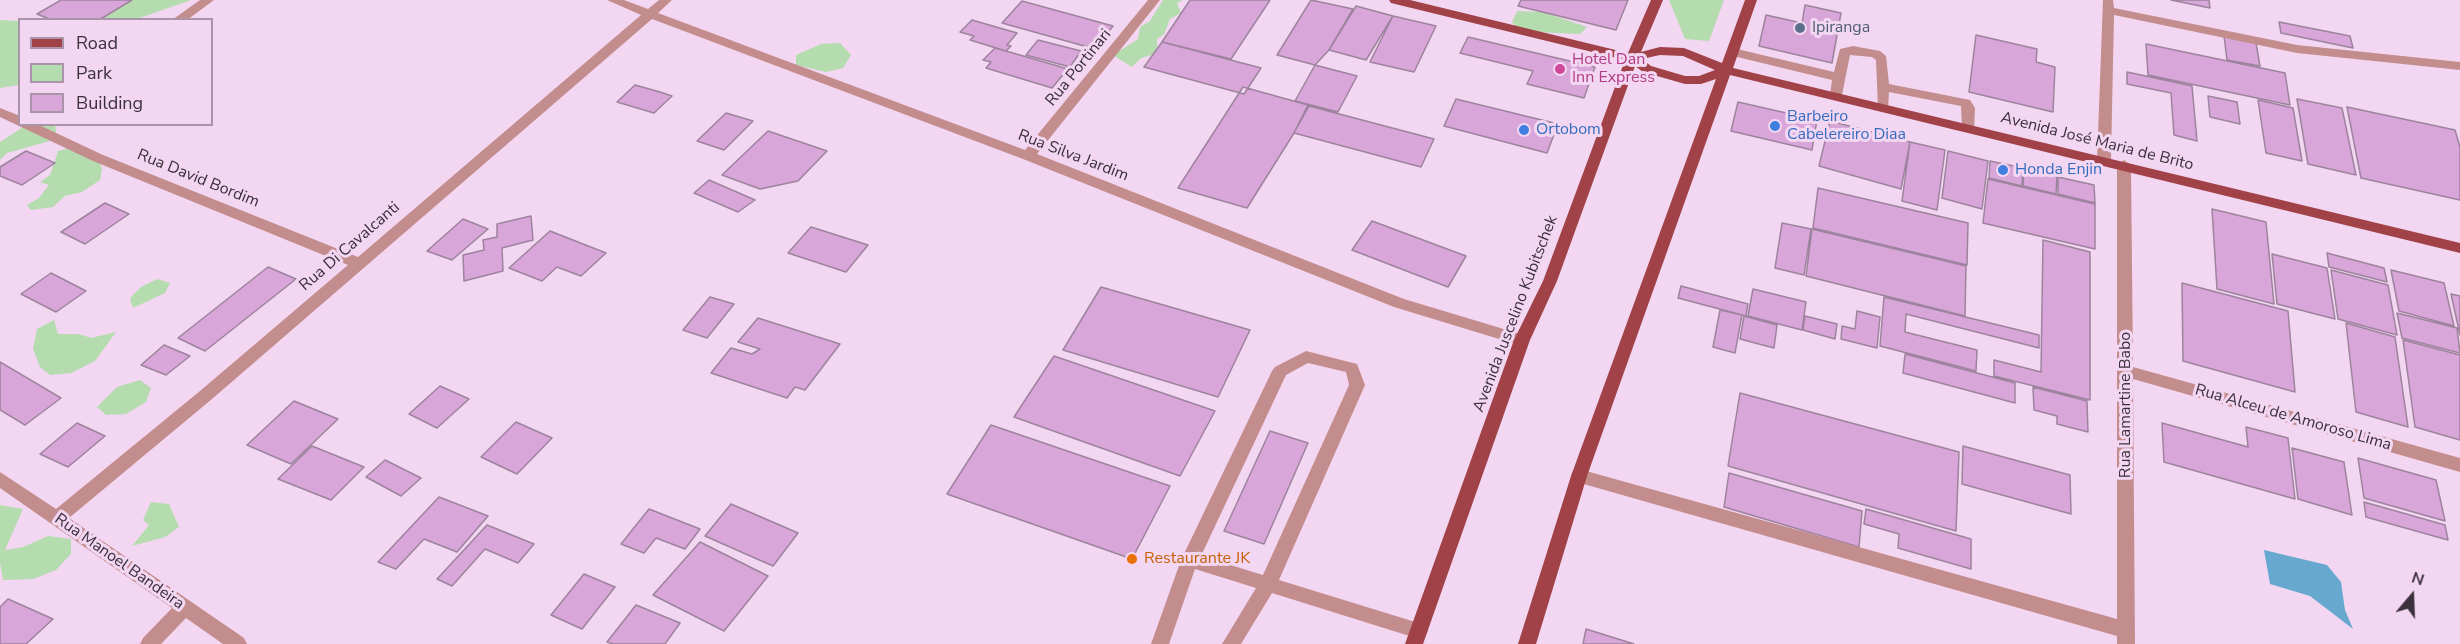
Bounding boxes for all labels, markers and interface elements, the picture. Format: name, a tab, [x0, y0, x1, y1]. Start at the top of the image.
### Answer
legend	[18, 18, 213, 126]
place label: Ipiranga	[1812, 18, 1870, 38]
marker: Ipiranga	[1793, 21, 1807, 35]
street label: Rua Portinari	[1042, 26, 1116, 110]
text: Road	[76, 31, 118, 55]
place label: Hotel Dan Inn Express	[1572, 50, 1655, 88]
text: Park	[76, 61, 112, 85]
marker: Hotel Dan Inn Express	[1553, 62, 1567, 76]
text: Building	[76, 91, 143, 115]
place label: Barbeiro Cabelereiro Diaa	[1787, 107, 1906, 145]
street label: Avenida José Maria de Brito	[1999, 109, 2195, 175]
marker: Barbeiro Cabelereiro Diaa	[1768, 119, 1782, 133]
place label: Ortobom	[1536, 120, 1601, 140]
marker: Ortobom	[1517, 123, 1531, 137]
street label: Rua Silva Jardim	[1015, 126, 1131, 186]
street label: Rua David Bordim	[134, 146, 262, 212]
place label: Honda Enjin	[2015, 160, 2102, 180]
marker: Honda Enjin	[1996, 163, 2010, 177]
street label: Rua Di Cavalcanti	[296, 198, 404, 296]
street label: Avenida Juscelino Kubitschek	[1470, 213, 1562, 415]
street label: Rua Lamartine Babo	[2116, 332, 2136, 478]
street label: Rua Alceu de Amoroso Lima	[2193, 381, 2393, 455]
street label: Rua Manoel Bandeira	[50, 510, 188, 614]
place label: Restaurante JK	[1144, 549, 1250, 569]
marker: Restaurante JK	[1125, 552, 1139, 566]
north arrow	[2382, 566, 2442, 626]
text: N	[2409, 567, 2427, 591]

